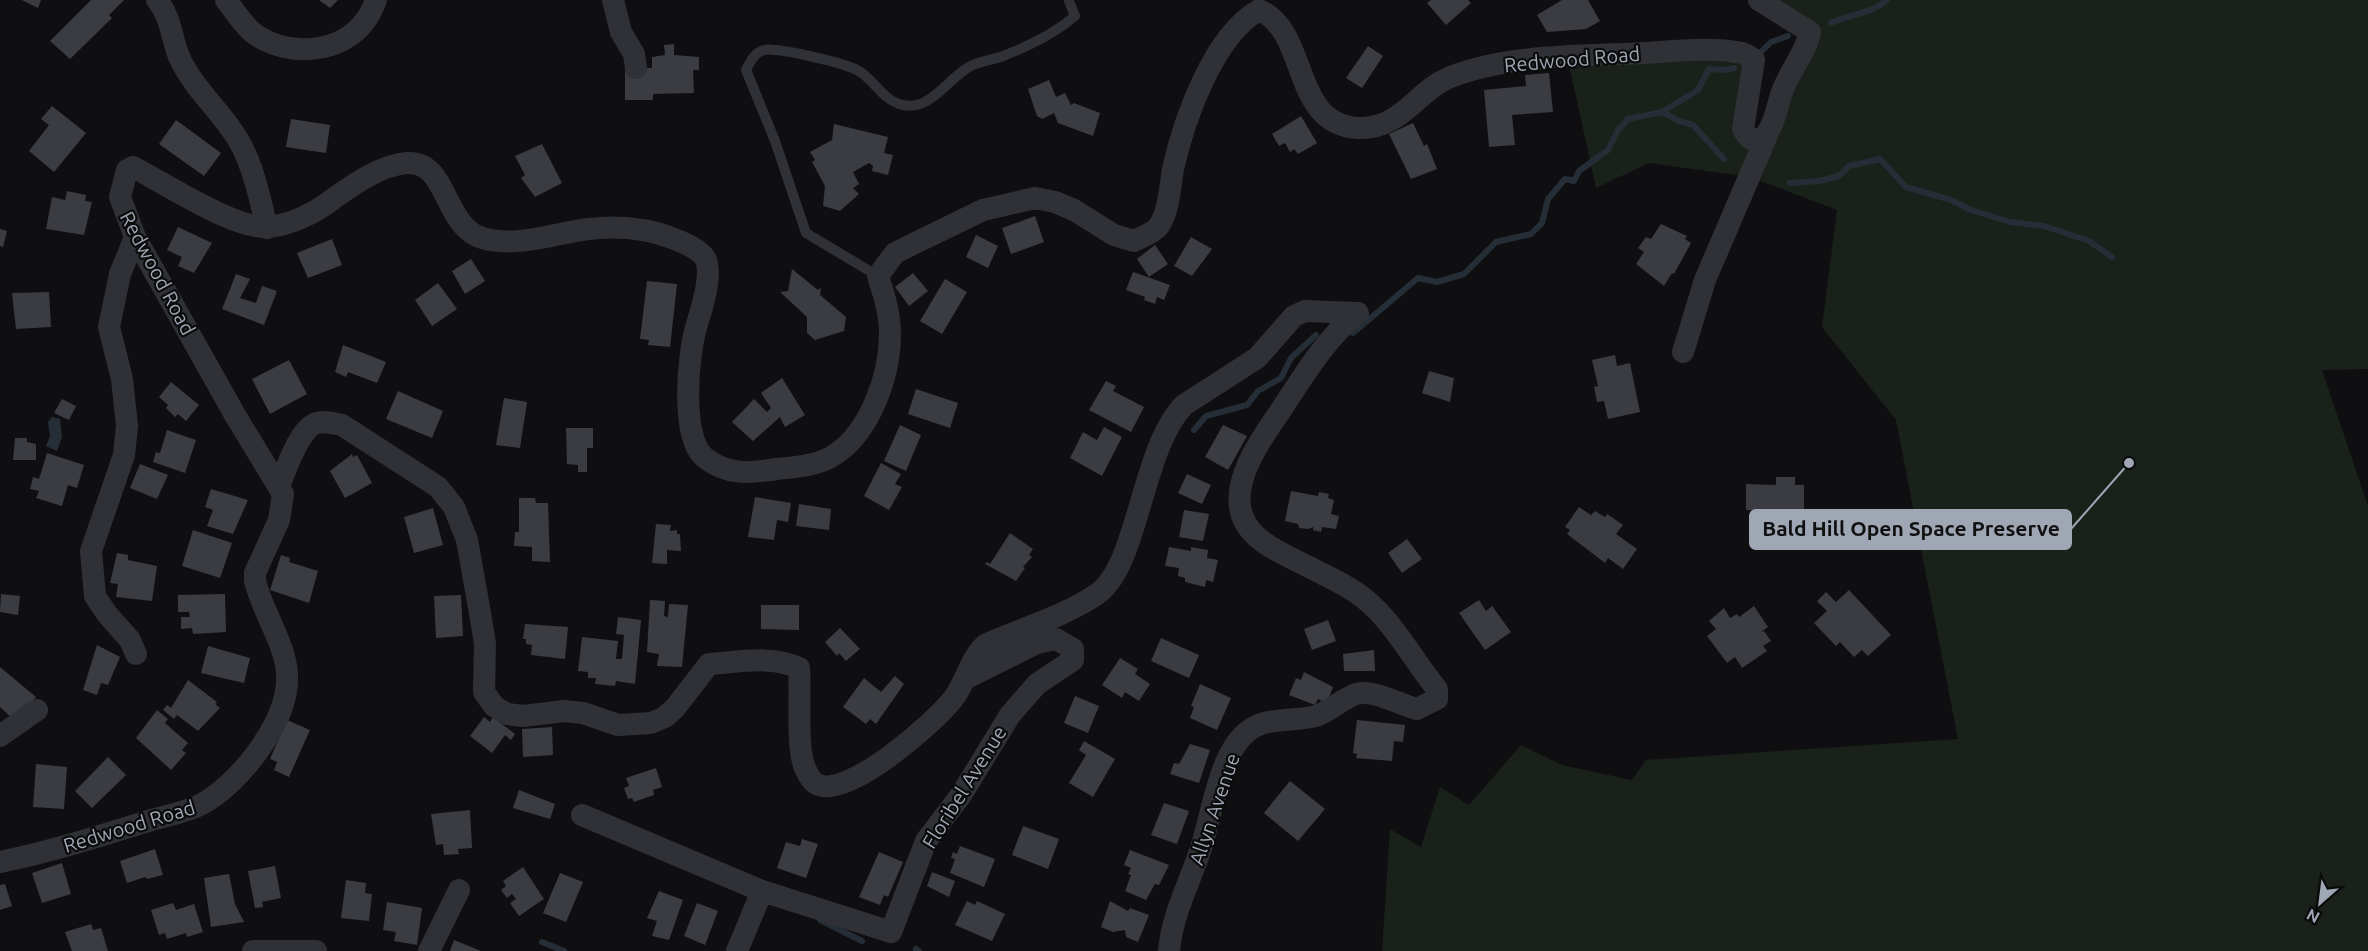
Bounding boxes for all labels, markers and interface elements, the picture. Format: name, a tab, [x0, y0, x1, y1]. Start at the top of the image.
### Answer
street label: Redwood Road	[1503, 42, 1641, 76]
street label: Redwood Road	[116, 207, 200, 339]
callout: Bald Hill Open Space Preserve	[1750, 510, 2071, 549]
text: Bald Hill Open Space Preserve	[1762, 516, 2060, 540]
street label: Floribel Avenue	[917, 722, 1011, 852]
street label: Allyn Avenue	[1184, 750, 1244, 868]
street label: Redwood Road	[60, 795, 198, 857]
north arrow	[2290, 873, 2350, 933]
text: N	[2303, 905, 2322, 927]

